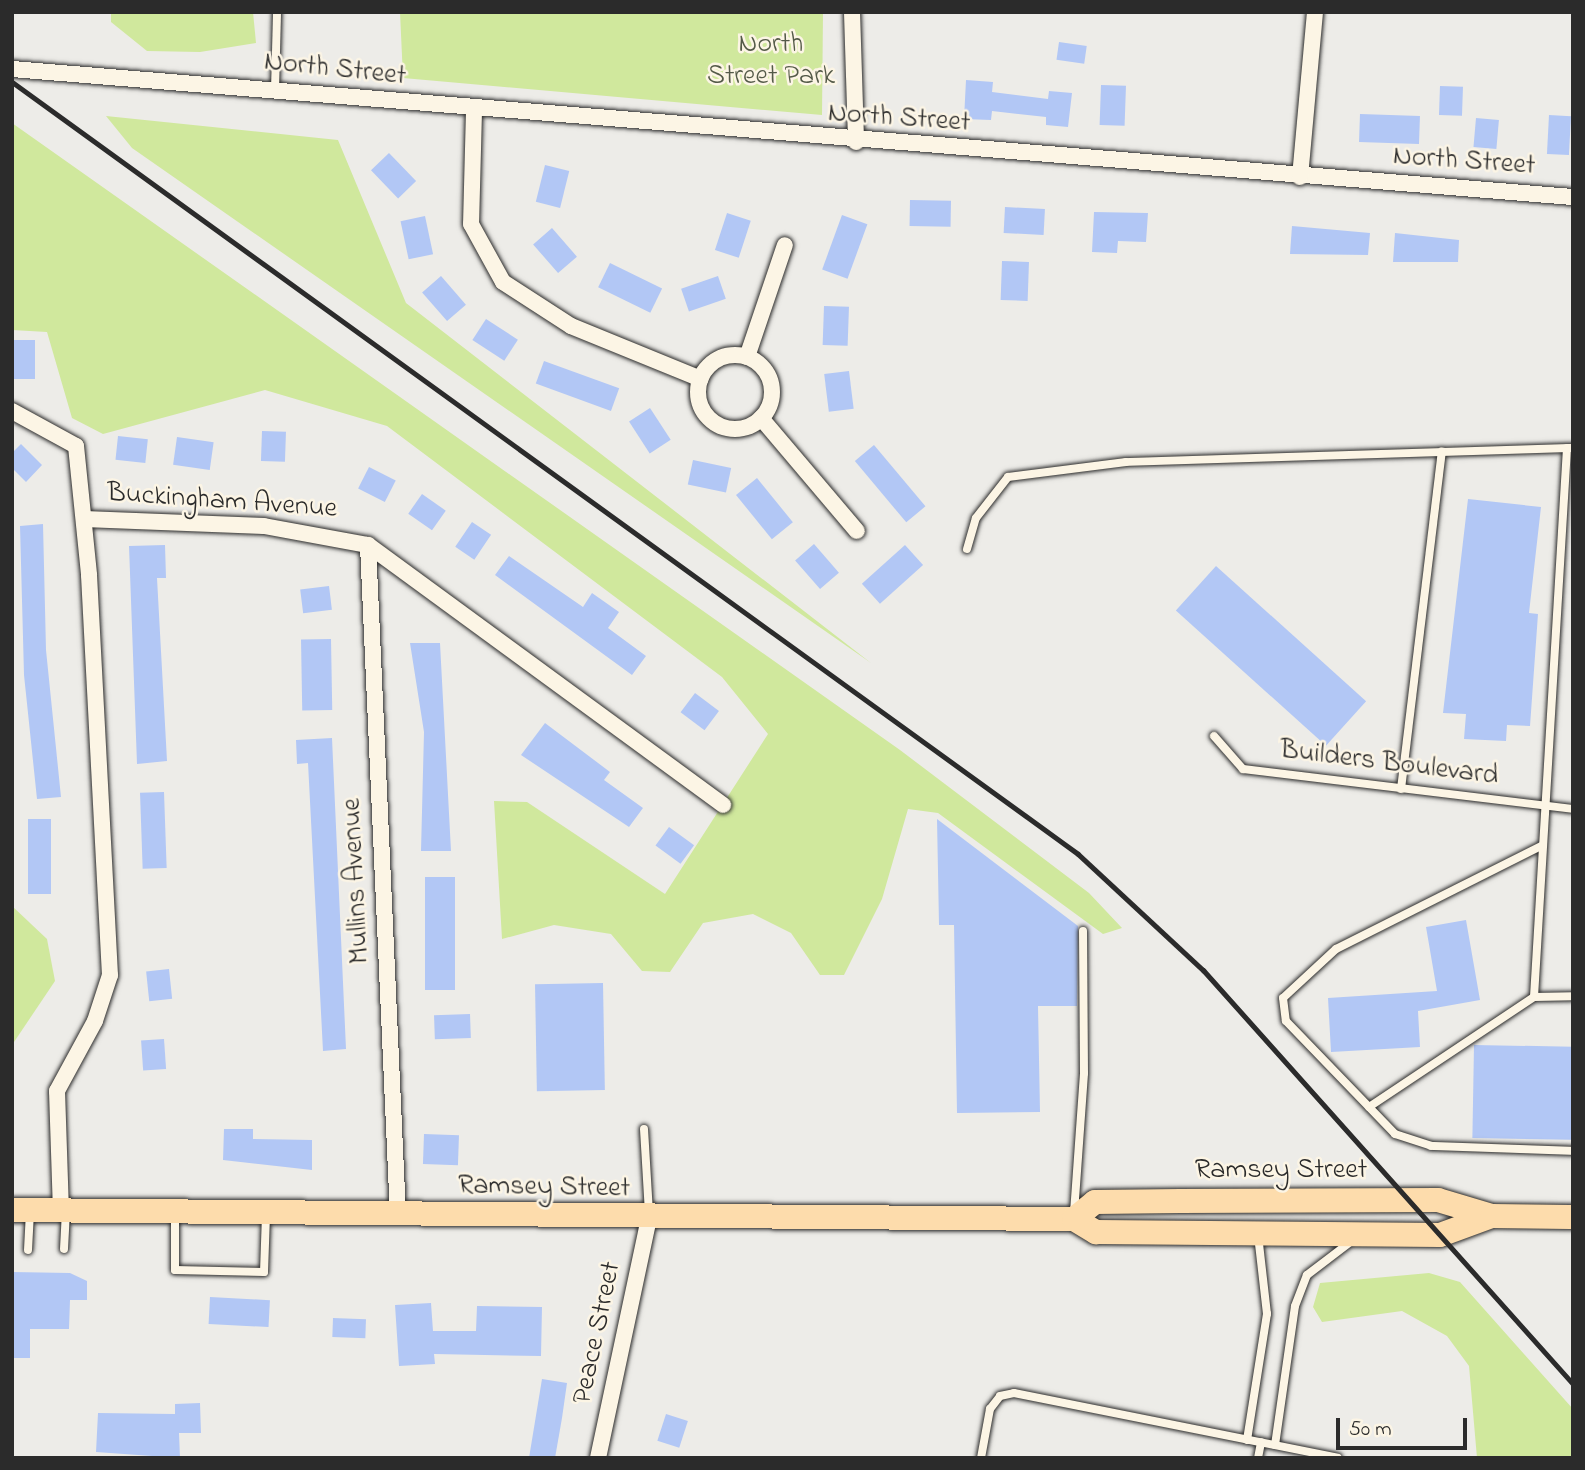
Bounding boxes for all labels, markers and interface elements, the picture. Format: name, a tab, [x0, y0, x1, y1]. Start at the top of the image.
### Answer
park label: North Street Park	[707, 28, 835, 94]
street label: North Street	[262, 46, 408, 94]
street label: North Street	[827, 97, 971, 141]
street label: North Street	[1392, 140, 1536, 184]
street label: Buckingham Avenue	[106, 477, 338, 527]
street label: Builders Boulevard	[1278, 734, 1500, 794]
street label: Mullins Avenue	[336, 797, 378, 965]
street label: Ramsey Street	[1195, 1154, 1367, 1188]
street label: Ramsey Street	[458, 1170, 630, 1206]
street label: Peace Street	[567, 1259, 629, 1407]
scale bar	[1340, 1404, 1471, 1448]
text: 50 m	[1349, 1415, 1392, 1445]

